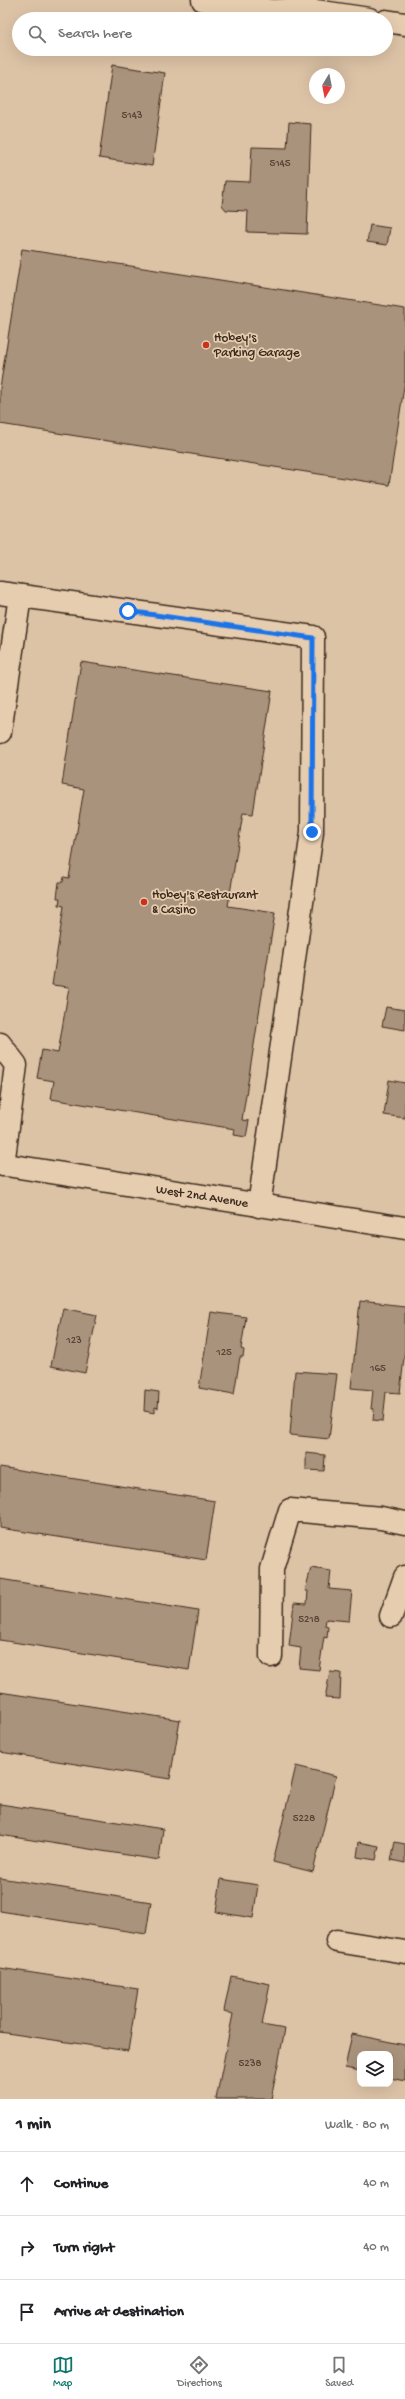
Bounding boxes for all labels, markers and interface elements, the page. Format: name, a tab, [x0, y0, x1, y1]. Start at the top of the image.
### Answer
search box	[12, 12, 393, 56]
icon: search	[26, 23, 48, 45]
text: Search here	[58, 25, 132, 43]
north arrow	[309, 68, 345, 104]
house number: 5143	[121, 110, 143, 122]
house number: 5145	[269, 158, 291, 170]
place label: Hobey's Parking Garage	[213, 331, 300, 361]
marker: Hobey's Parking Garage	[201, 340, 211, 350]
route start	[119, 602, 137, 620]
route end	[303, 823, 321, 841]
place label: Hobey's Restaurant & Casino	[152, 888, 259, 918]
marker: Hobey's Restaurant & Casino	[139, 897, 149, 907]
street label: West 2nd Avenue	[155, 1182, 250, 1212]
house number: 123	[65, 1335, 82, 1347]
house number: 125	[215, 1347, 232, 1359]
house number: 165	[369, 1363, 386, 1375]
house number: 5218	[298, 1614, 320, 1626]
house number: 5228	[293, 1813, 315, 1825]
map controls	[357, 2051, 393, 2087]
button: layers	[357, 2051, 393, 2087]
house number: 5238	[239, 2058, 261, 2070]
text: 1 min	[16, 2115, 51, 2135]
text: Walk · 80 m	[325, 2118, 389, 2133]
icon: ahead	[16, 2173, 38, 2195]
text: Continue	[54, 2175, 108, 2193]
text: 40 m	[363, 2176, 389, 2191]
icon: right	[16, 2237, 38, 2259]
text: Turn right	[54, 2239, 114, 2257]
text: 40 m	[363, 2240, 389, 2255]
icon: arrive	[16, 2301, 38, 2323]
text: Arrive at destination	[54, 2303, 184, 2321]
tab: Map	[52, 2354, 74, 2390]
tab: Directions	[177, 2354, 222, 2390]
tab: Saved	[325, 2354, 353, 2390]

